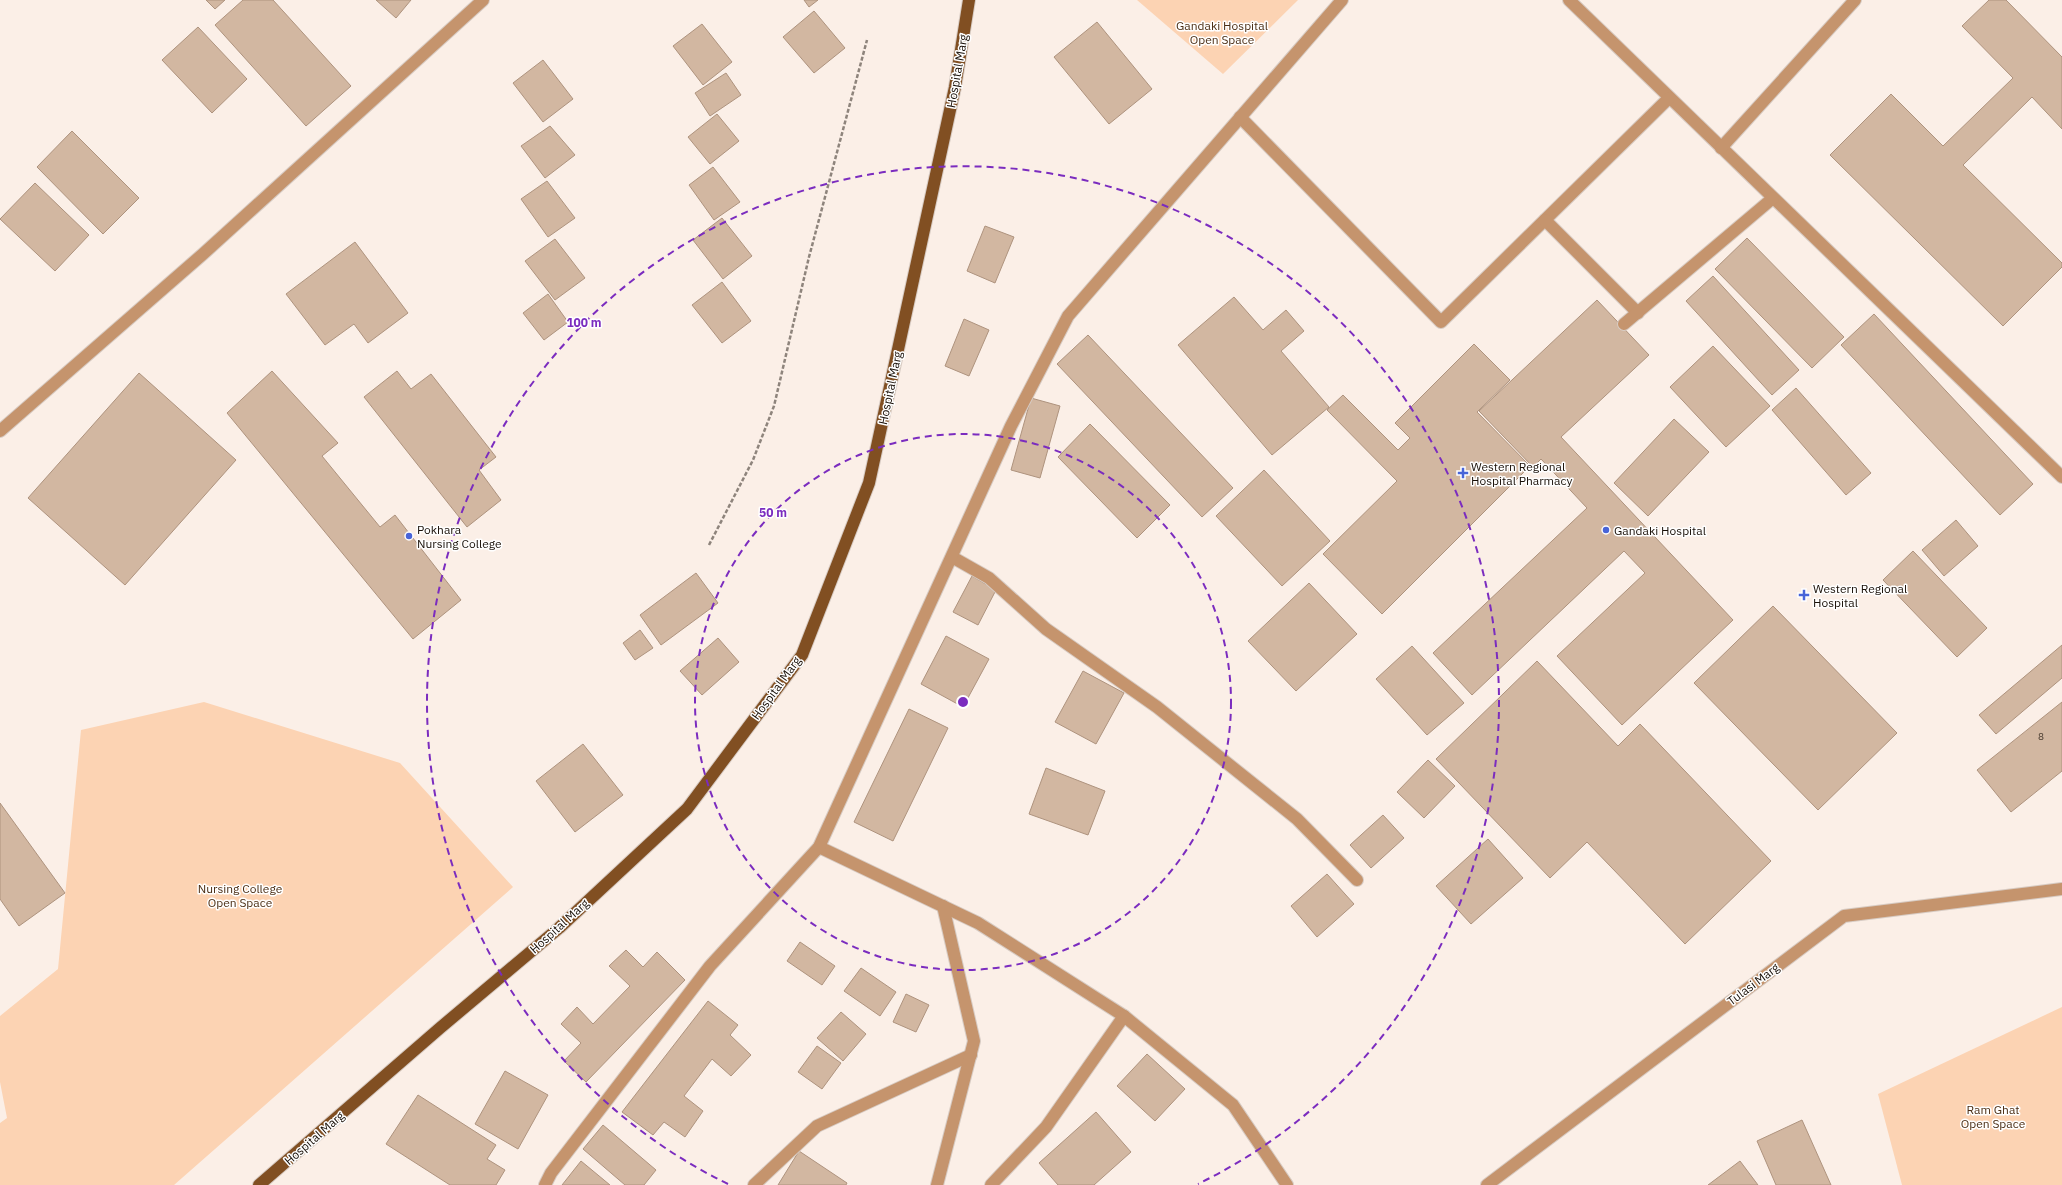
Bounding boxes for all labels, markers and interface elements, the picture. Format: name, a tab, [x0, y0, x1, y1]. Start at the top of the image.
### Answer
park label: Gandaki Hospital Open Space	[1176, 18, 1268, 47]
street label: Hospital Marg	[943, 32, 971, 109]
text: 100 m	[566, 315, 602, 330]
street label: Hospital Marg	[875, 349, 905, 426]
place label: Western Regional Hospital Pharmacy	[1471, 459, 1573, 488]
marker: Western Regional Hospital Pharmacy	[1458, 468, 1468, 478]
text: 50 m	[759, 505, 787, 520]
place label: Pokhara Nursing College	[417, 522, 502, 551]
place label: Gandaki Hospital	[1614, 523, 1706, 538]
marker: Gandaki Hospital	[1601, 525, 1611, 535]
marker: Pokhara Nursing College	[404, 531, 414, 541]
place label: Western Regional Hospital	[1813, 581, 1907, 610]
marker: Western Regional Hospital	[1798, 589, 1810, 601]
street label: Hospital Marg	[748, 653, 804, 722]
centre of rings	[956, 695, 970, 709]
house number: 8	[2038, 730, 2044, 743]
park label: Nursing College Open Space	[198, 881, 283, 910]
street label: Hospital Marg	[526, 895, 592, 956]
street label: Tulasi Marg	[1724, 959, 1782, 1008]
park label: Ram Ghat Open Space	[1961, 1102, 2026, 1131]
street label: Hospital Marg	[281, 1108, 347, 1168]

